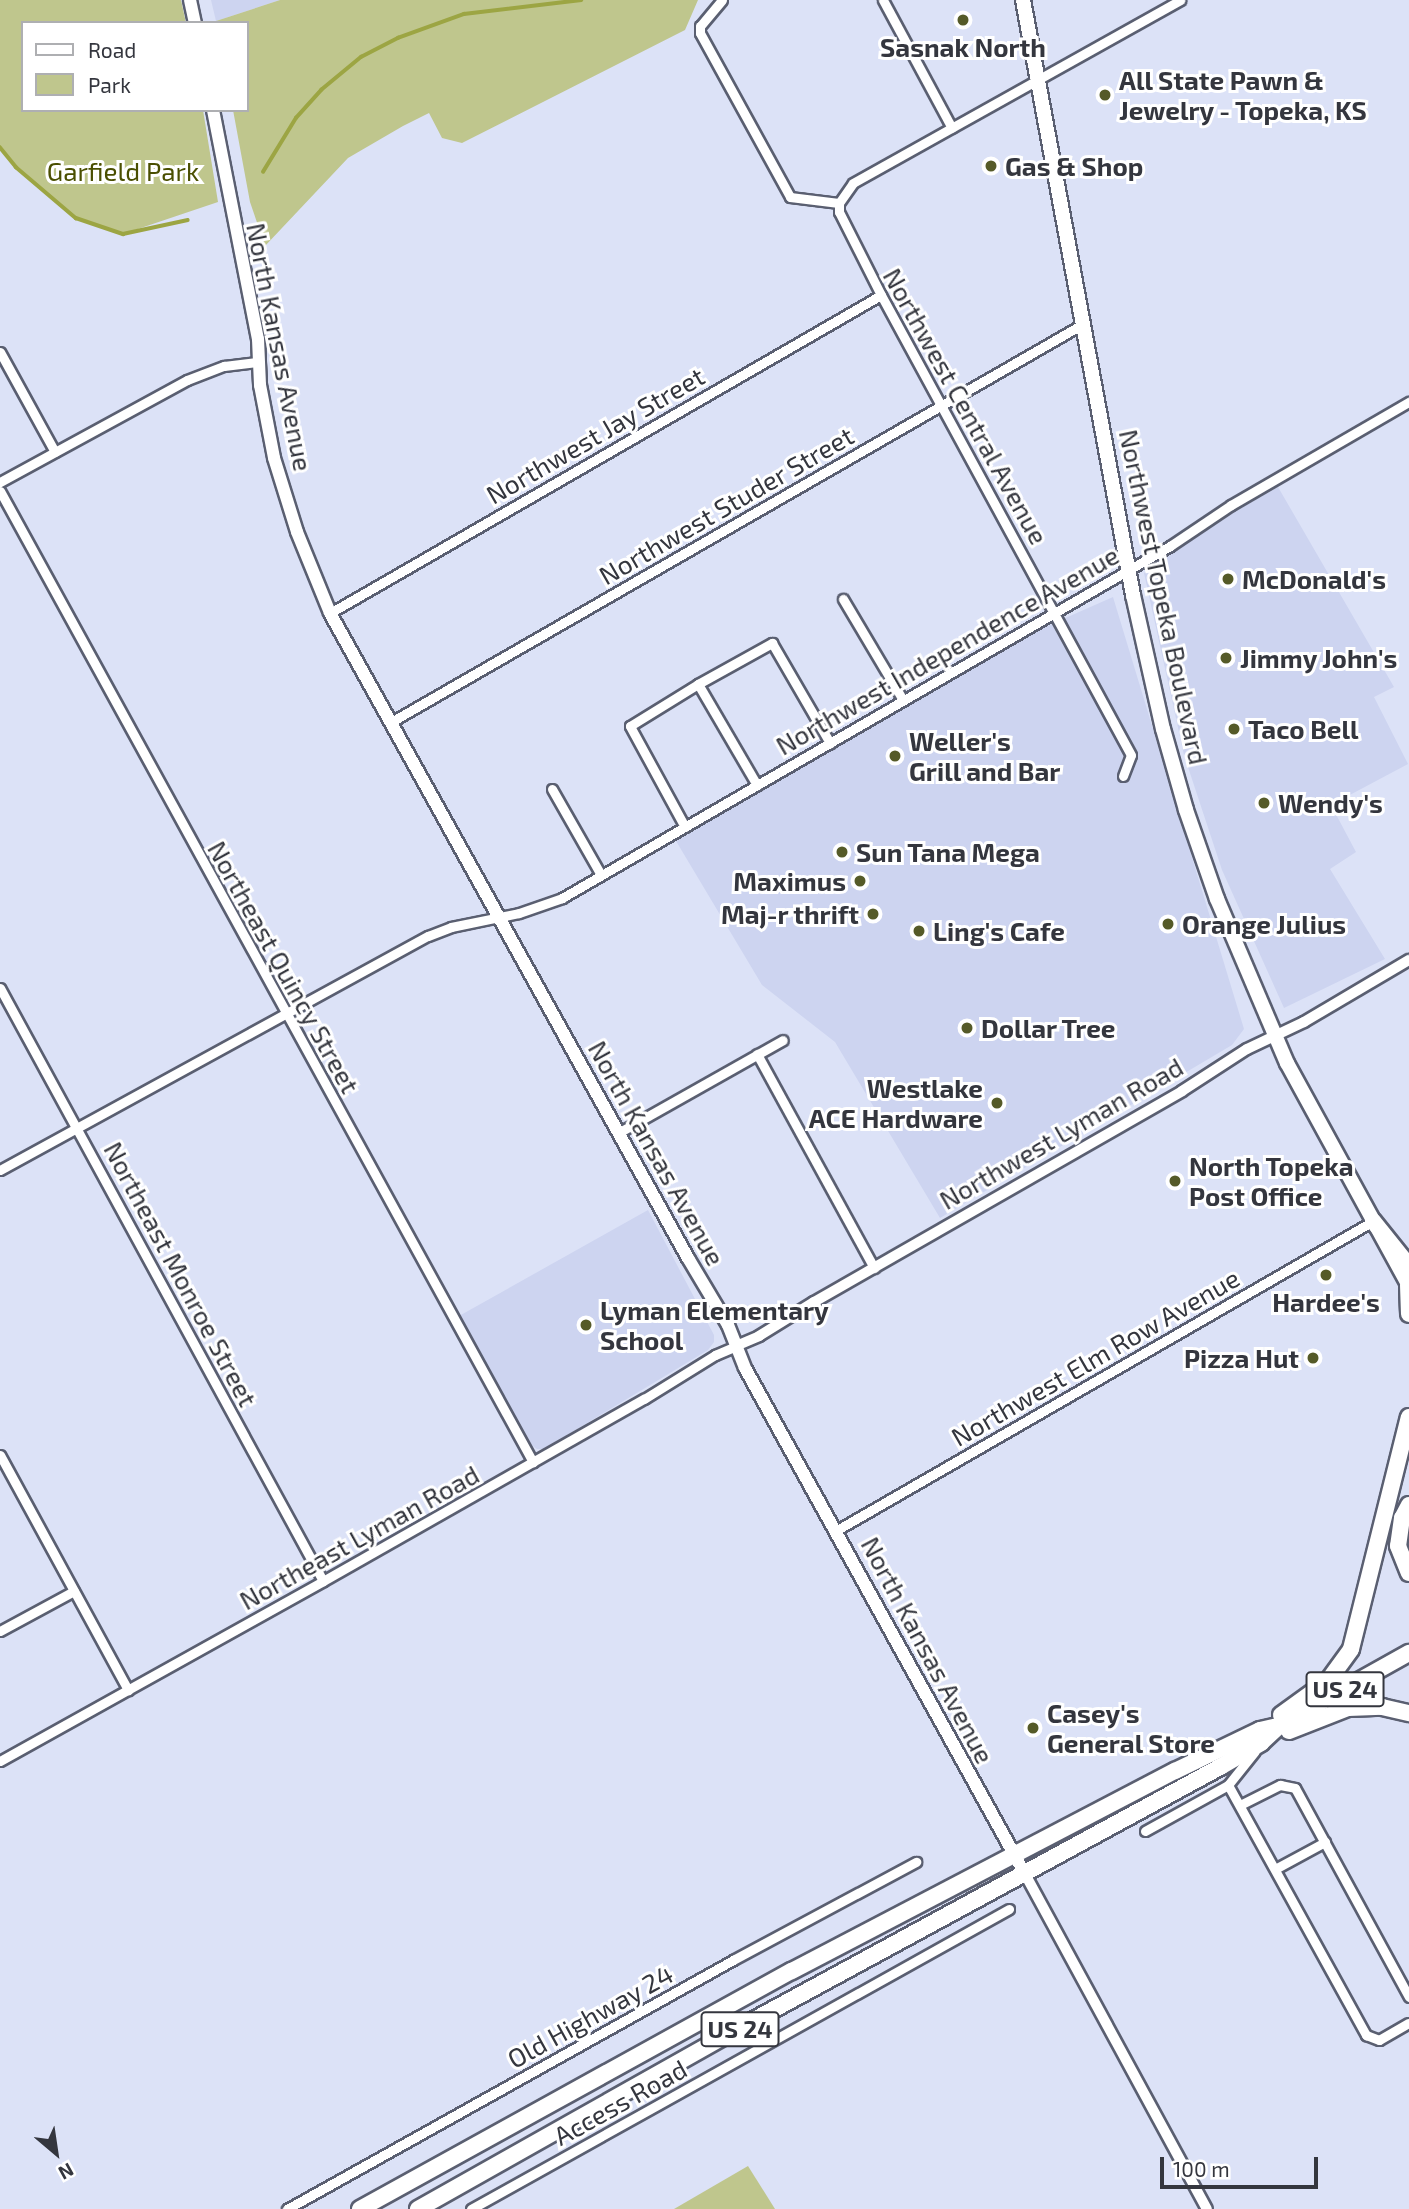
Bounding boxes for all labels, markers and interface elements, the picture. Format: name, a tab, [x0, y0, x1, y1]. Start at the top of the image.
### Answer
marker: Sasnak North	[955, 12, 971, 28]
legend	[21, 21, 248, 112]
place label: Sasnak North	[880, 31, 1046, 63]
text: Road	[88, 37, 136, 62]
place label: All State Pawn & Jewelry - Topeka, KS	[1119, 64, 1368, 126]
text: Park	[88, 72, 131, 97]
marker: All State Pawn & Jewelry - Topeka, KS	[1097, 87, 1113, 103]
place label: Gas & Shop	[1005, 150, 1143, 182]
park label: Garfield Park	[47, 155, 199, 187]
marker: Gas & Shop	[983, 158, 999, 174]
street label: North Kansas Avenue	[241, 220, 319, 474]
street label: Northwest Central Avenue	[877, 262, 1055, 550]
street label: Northwest Jay Street	[480, 360, 710, 510]
street label: Northwest Studer Street	[593, 419, 859, 591]
street label: Northwest Topeka Boulevard	[1113, 426, 1215, 768]
street label: Northwest Independence Avenue	[770, 539, 1124, 761]
place label: McDonald's	[1242, 563, 1386, 595]
marker: McDonald's	[1220, 571, 1236, 587]
place label: Jimmy John's	[1240, 642, 1398, 674]
marker: Jimmy John's	[1218, 650, 1234, 666]
place label: Taco Bell	[1248, 713, 1359, 745]
marker: Taco Bell	[1226, 721, 1242, 737]
place label: Weller's Grill and Bar	[909, 725, 1061, 786]
marker: Weller's Grill and Bar	[887, 748, 903, 764]
place label: Wendy's	[1278, 787, 1383, 819]
marker: Wendy's	[1256, 795, 1272, 811]
street label: Northeast Quincy Street	[202, 835, 366, 1099]
place label: Sun Tana Mega	[856, 836, 1040, 868]
marker: Sun Tana Mega	[834, 844, 850, 860]
place label: Maximus	[733, 865, 846, 897]
marker: Maximus	[852, 873, 868, 889]
place label: Maj-r thrift	[720, 898, 859, 930]
marker: Maj-r thrift	[865, 906, 881, 922]
place label: Orange Julius	[1182, 908, 1347, 940]
place label: Ling's Cafe	[933, 915, 1065, 947]
marker: Orange Julius	[1160, 916, 1176, 932]
marker: Ling's Cafe	[911, 923, 927, 939]
place label: Dollar Tree	[981, 1012, 1117, 1044]
marker: Dollar Tree	[959, 1020, 975, 1036]
street label: North Kansas Avenue	[582, 1035, 732, 1271]
street label: Northwest Lyman Road	[934, 1051, 1188, 1215]
place label: Westlake ACE Hardware	[809, 1072, 983, 1134]
marker: Westlake ACE Hardware	[989, 1095, 1005, 1111]
street label: Northeast Monroe Street	[98, 1136, 264, 1412]
place label: North Topeka Post Office	[1189, 1150, 1354, 1212]
marker: North Topeka Post Office	[1167, 1173, 1183, 1189]
street label: Northwest Elm Row Avenue	[945, 1261, 1245, 1453]
marker: Hardee's	[1318, 1267, 1334, 1283]
place label: Hardee's	[1272, 1286, 1380, 1318]
place label: Lyman Elementary School	[600, 1294, 829, 1356]
marker: Lyman Elementary School	[578, 1317, 594, 1333]
place label: Pizza Hut	[1184, 1342, 1299, 1374]
marker: Pizza Hut	[1305, 1350, 1321, 1366]
street label: Northeast Lyman Road	[234, 1458, 484, 1616]
street label: North Kansas Avenue	[855, 1531, 1001, 1769]
road number: US 24	[1305, 1668, 1385, 1709]
place label: Casey's General Store	[1047, 1697, 1215, 1758]
marker: Casey's General Store	[1025, 1720, 1041, 1736]
street label: Old Highway 24	[502, 1958, 678, 2074]
road number: US 24	[700, 2008, 780, 2050]
street label: Access Road	[548, 2053, 692, 2151]
north arrow	[21, 2118, 91, 2188]
scale bar	[1164, 2142, 1322, 2186]
text: 100 m	[1173, 2156, 1230, 2181]
text: N	[55, 2158, 78, 2185]

